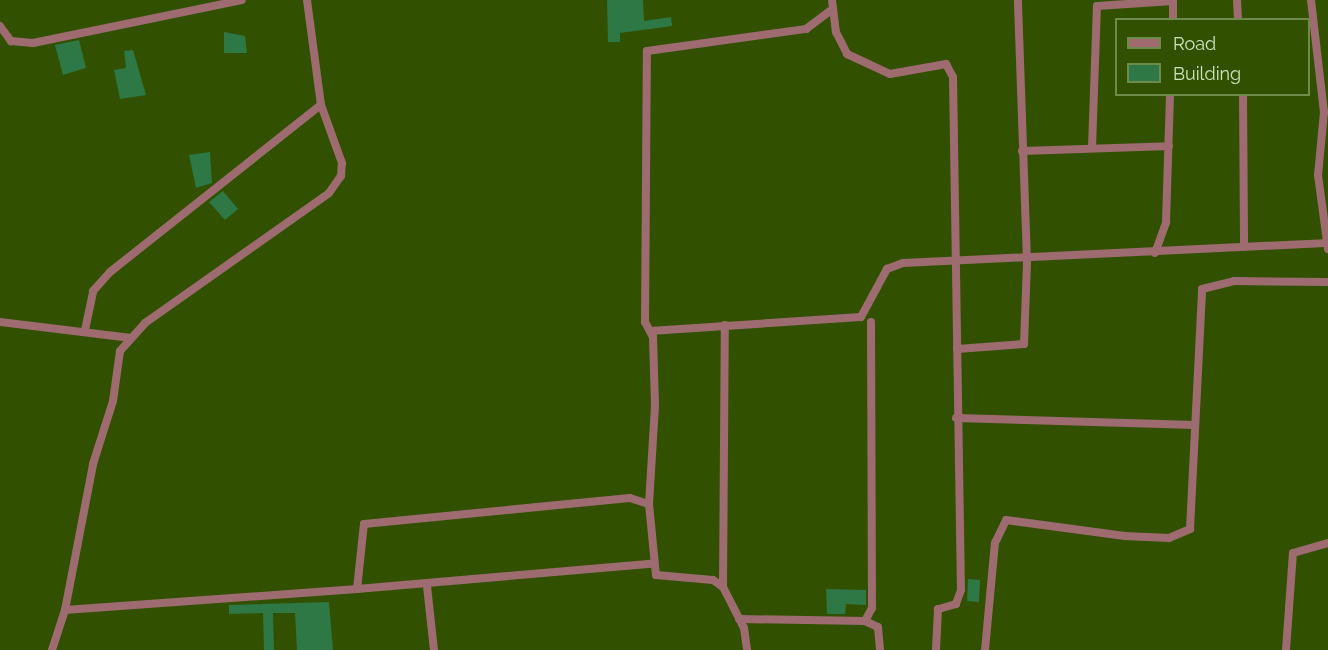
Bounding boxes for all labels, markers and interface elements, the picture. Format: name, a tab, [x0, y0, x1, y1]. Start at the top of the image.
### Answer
legend	[1115, 18, 1310, 96]
text: Road	[1173, 33, 1216, 54]
text: Building	[1173, 63, 1241, 84]

